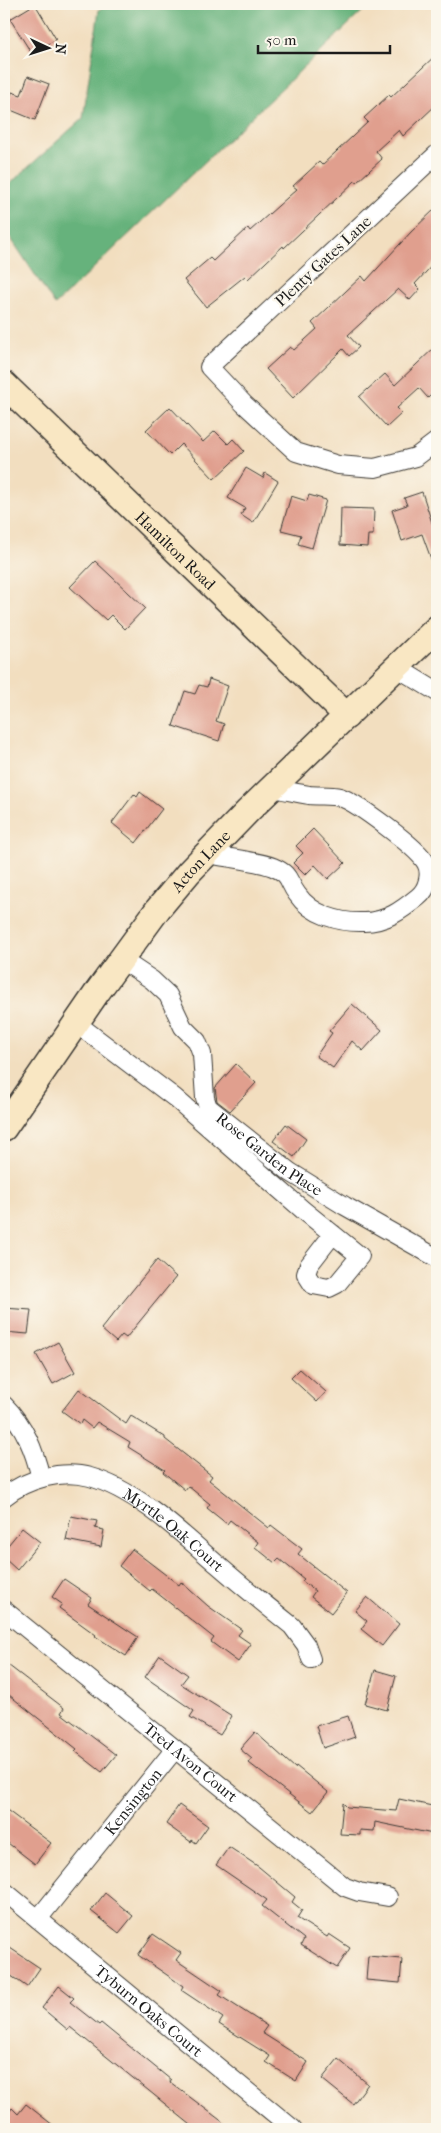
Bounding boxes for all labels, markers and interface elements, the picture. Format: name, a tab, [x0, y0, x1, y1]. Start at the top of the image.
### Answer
north arrow	[22, 22, 72, 72]
scale bar	[258, 22, 391, 54]
text: 50 m	[266, 31, 297, 49]
text: N	[52, 43, 69, 55]
street label: Plenty Gates Lane	[271, 212, 375, 310]
street label: Hamilton Road	[132, 507, 220, 594]
street label: Acton Lane	[166, 826, 234, 897]
street label: Rose Garden Place	[213, 1108, 326, 1199]
street label: Myrtle Oak Court	[120, 1484, 228, 1575]
street label: Tred Avon Court	[140, 1718, 242, 1806]
street label: Kensington	[100, 1764, 166, 1839]
street label: Tyburn Oaks Court	[91, 1961, 207, 2061]

